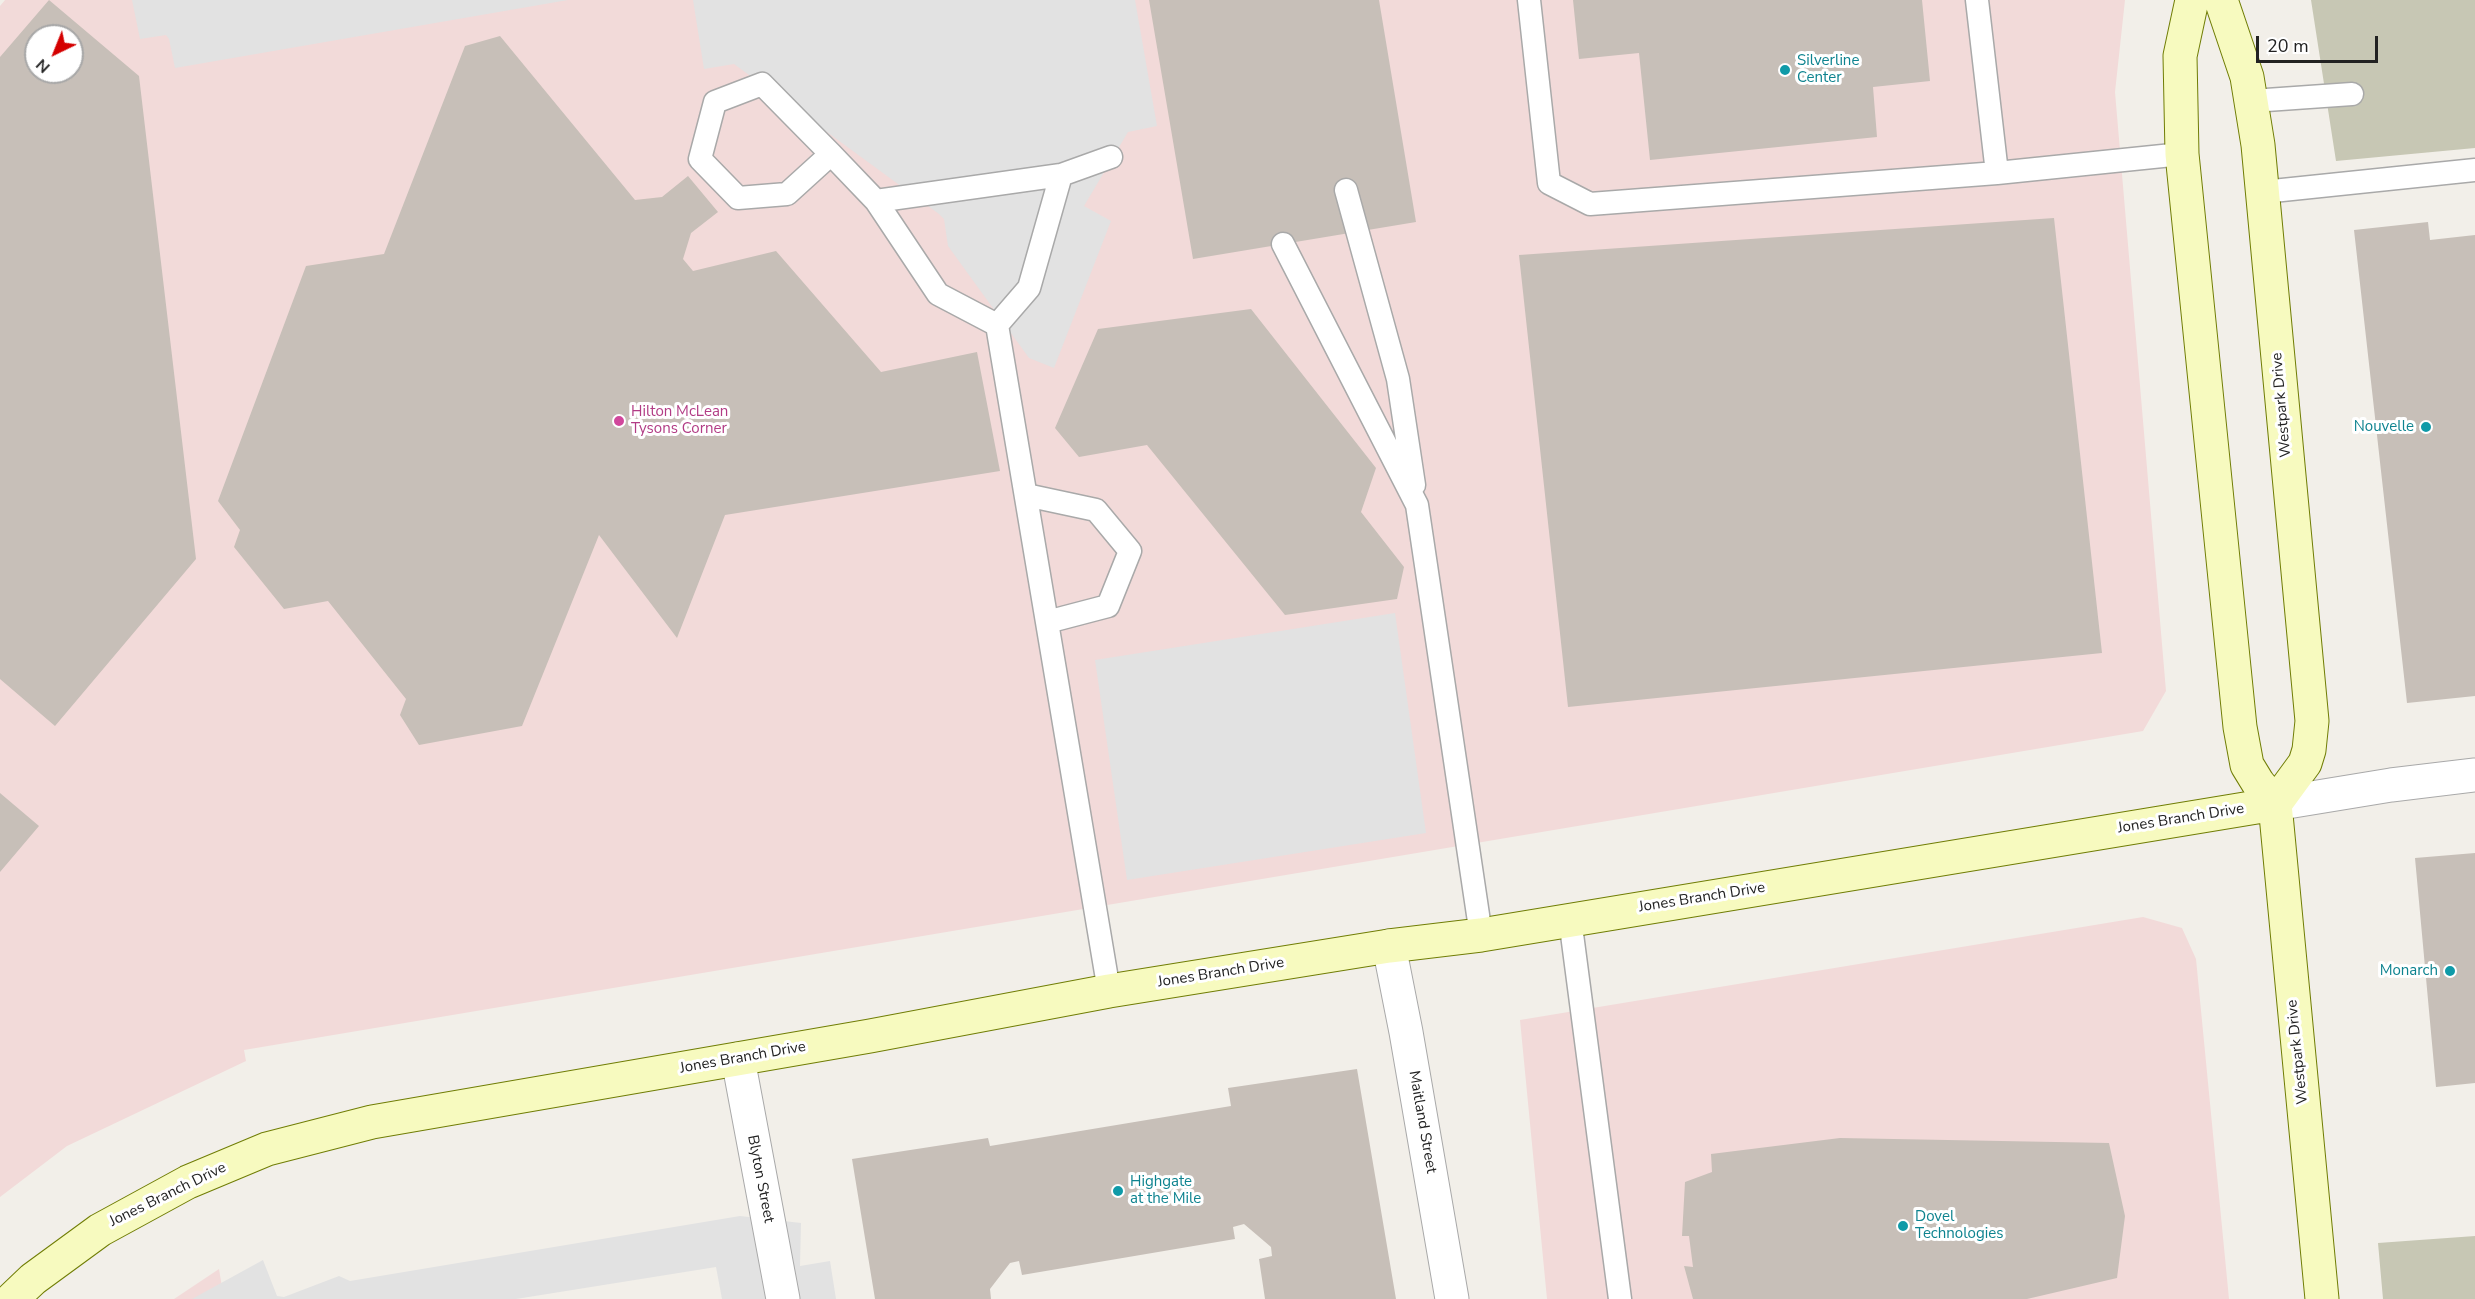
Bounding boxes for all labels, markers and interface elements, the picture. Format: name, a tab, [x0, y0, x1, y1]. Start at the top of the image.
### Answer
north arrow	[24, 24, 84, 84]
scale bar	[2259, 24, 2380, 62]
text: 20 m	[2267, 34, 2309, 58]
place label: Silverline Center	[1797, 52, 1859, 87]
text: N	[31, 54, 55, 78]
marker: Silverline Center	[1778, 63, 1792, 77]
street label: Westpark Drive	[2268, 352, 2296, 458]
place label: Hilton McLean Tysons Corner	[631, 403, 728, 438]
marker: Hilton McLean Tysons Corner	[612, 414, 626, 428]
place label: Nouvelle	[2354, 418, 2414, 436]
marker: Nouvelle	[2419, 420, 2433, 434]
street label: Jones Branch Drive	[2117, 800, 2245, 838]
street label: Jones Branch Drive	[1638, 879, 1766, 917]
street label: Jones Branch Drive	[1157, 954, 1285, 992]
place label: Monarch	[2380, 962, 2438, 980]
marker: Monarch	[2443, 964, 2457, 978]
street label: Westpark Drive	[2284, 999, 2312, 1105]
street label: Jones Branch Drive	[679, 1038, 807, 1078]
street label: Maitland Street	[1404, 1069, 1440, 1175]
street label: Blyton Street	[743, 1134, 777, 1224]
street label: Jones Branch Drive	[107, 1159, 229, 1231]
place label: Highgate at the Mile	[1130, 1173, 1201, 1208]
marker: Highgate at the Mile	[1111, 1184, 1125, 1198]
place label: Dovel Technologies	[1915, 1208, 2003, 1243]
marker: Dovel Technologies	[1896, 1219, 1910, 1233]

